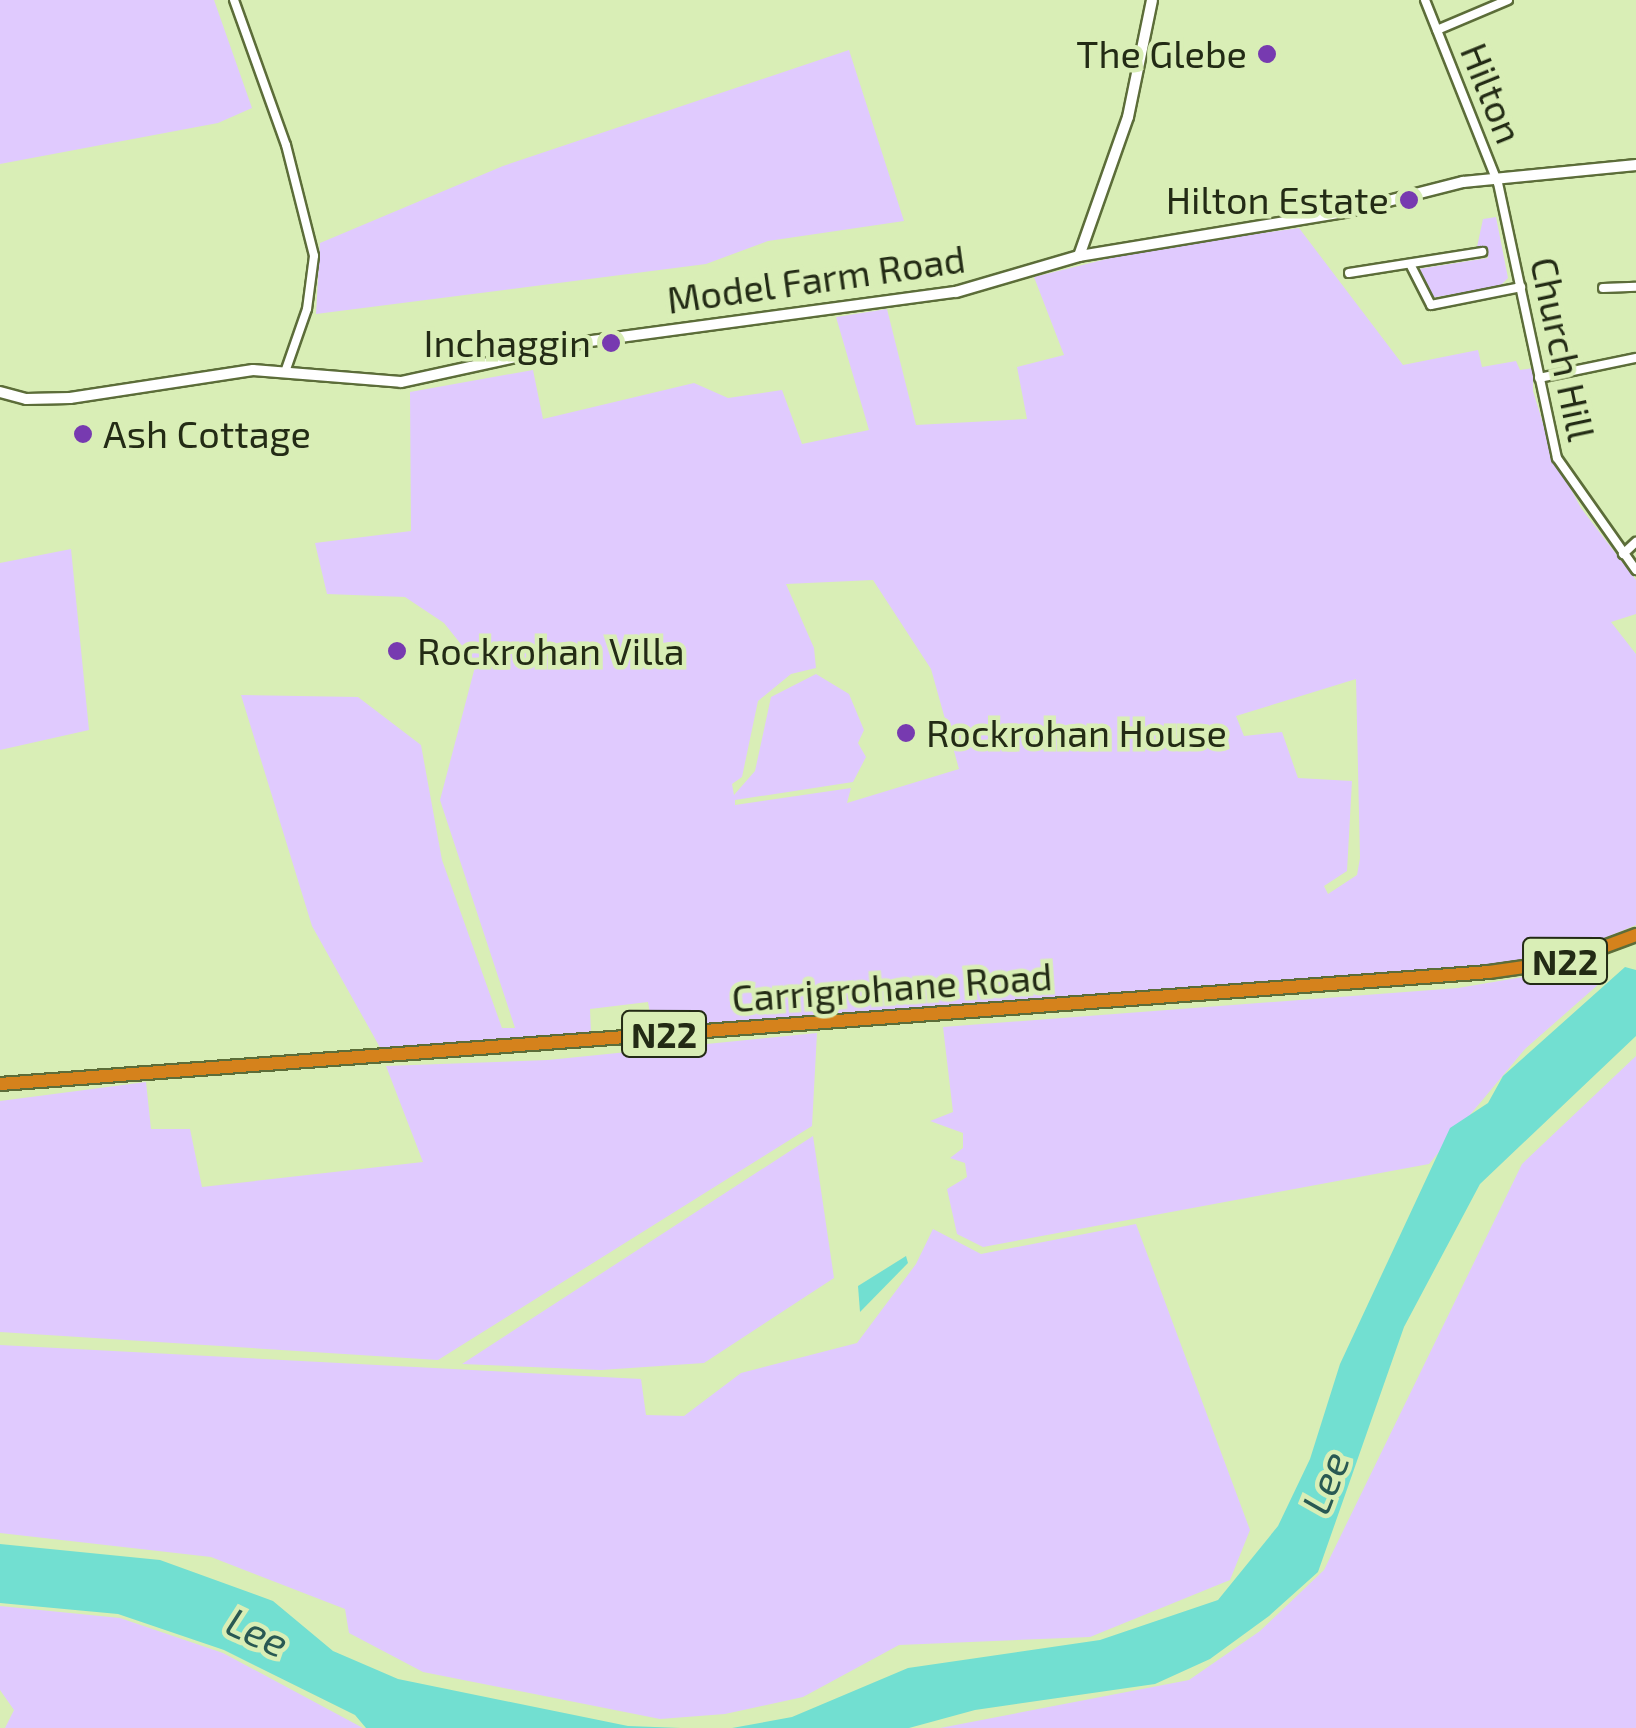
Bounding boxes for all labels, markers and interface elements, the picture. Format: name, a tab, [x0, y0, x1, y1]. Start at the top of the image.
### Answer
place label: The Glebe	[1076, 31, 1247, 77]
street label: Hilton	[1451, 36, 1533, 150]
marker: The Glebe	[1256, 43, 1278, 65]
place label: Hilton Estate	[1166, 177, 1389, 223]
marker: Hilton Estate	[1398, 189, 1420, 211]
street label: Model Farm Road	[663, 235, 969, 323]
street label: Church Hill	[1521, 253, 1605, 445]
place label: Inchaggin	[424, 320, 591, 366]
marker: Inchaggin	[600, 332, 622, 354]
place label: Ash Cottage	[103, 411, 311, 457]
marker: Ash Cottage	[72, 423, 94, 445]
place label: Rockrohan Villa	[417, 628, 686, 674]
marker: Rockrohan Villa	[386, 640, 408, 662]
place label: Rockrohan House	[926, 710, 1227, 756]
marker: Rockrohan House	[895, 722, 917, 744]
road number: N22	[1520, 931, 1610, 991]
street label: Carrigrohane Road	[730, 953, 1054, 1021]
road number: N22	[619, 1004, 709, 1064]
water label: Lee	[1290, 1444, 1358, 1520]
water label: Lee	[219, 1596, 297, 1666]

